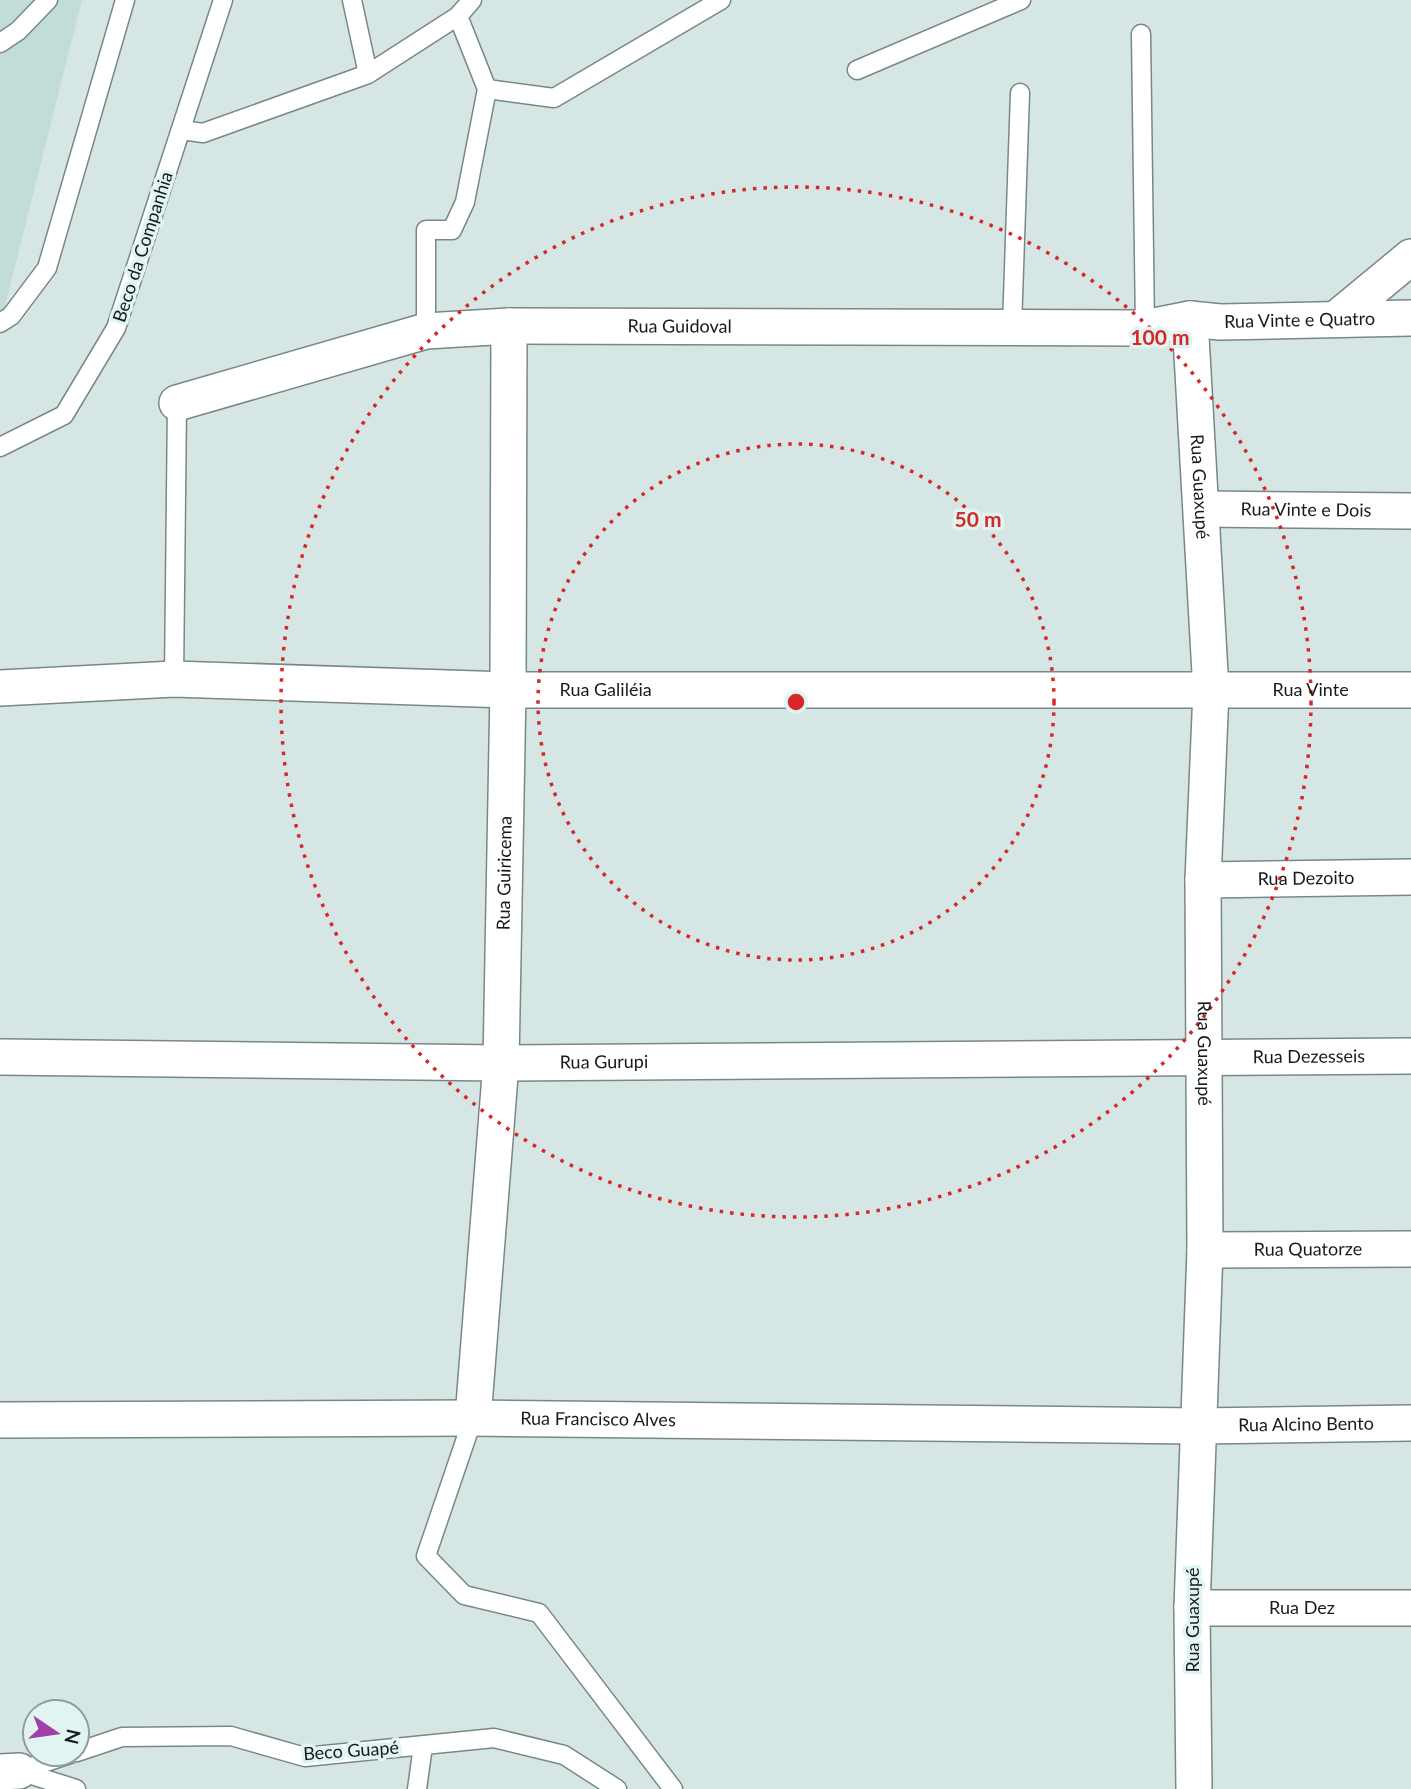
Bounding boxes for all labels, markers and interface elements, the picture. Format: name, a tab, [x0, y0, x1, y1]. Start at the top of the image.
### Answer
street label: Beco da Companhia	[107, 169, 177, 325]
street label: Rua Vinte e Quatro	[1224, 307, 1375, 332]
street label: Rua Guidoval	[627, 314, 732, 337]
text: 100 m	[1130, 324, 1190, 349]
street label: Rua Guaxupé	[1187, 434, 1214, 540]
street label: Rua Vinte e Dois	[1240, 497, 1372, 521]
text: 50 m	[954, 506, 1002, 531]
street label: Rua Galiléia	[559, 678, 652, 700]
street label: Rua Vinte	[1272, 678, 1349, 700]
centre of rings	[784, 690, 808, 714]
street label: Rua Guiricema	[491, 816, 516, 931]
street label: Rua Dezoito	[1257, 866, 1355, 889]
street label: Rua Guaxupé	[1194, 1001, 1216, 1106]
street label: Rua Dezesseis	[1253, 1044, 1365, 1067]
street label: Rua Gurupi	[560, 1050, 648, 1073]
street label: Rua Quatorze	[1254, 1237, 1362, 1260]
street label: Rua Francisco Alves	[520, 1407, 676, 1430]
street label: Rua Alcino Bento	[1238, 1412, 1374, 1435]
street label: Rua Guaxupé	[1181, 1567, 1203, 1673]
street label: Rua Dez	[1269, 1596, 1335, 1618]
north arrow	[21, 1698, 91, 1768]
text: N	[60, 1727, 86, 1747]
street label: Beco Guapé	[302, 1736, 399, 1764]

